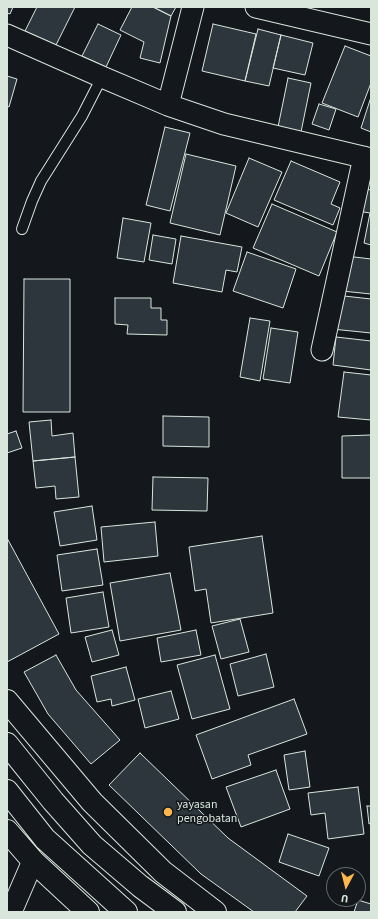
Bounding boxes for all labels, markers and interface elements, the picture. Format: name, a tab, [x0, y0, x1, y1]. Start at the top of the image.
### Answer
place label: yayasan pengobatan	[177, 798, 237, 826]
marker: yayasan pengobatan	[162, 806, 174, 818]
north arrow	[326, 867, 366, 907]
text: U	[340, 891, 349, 906]

